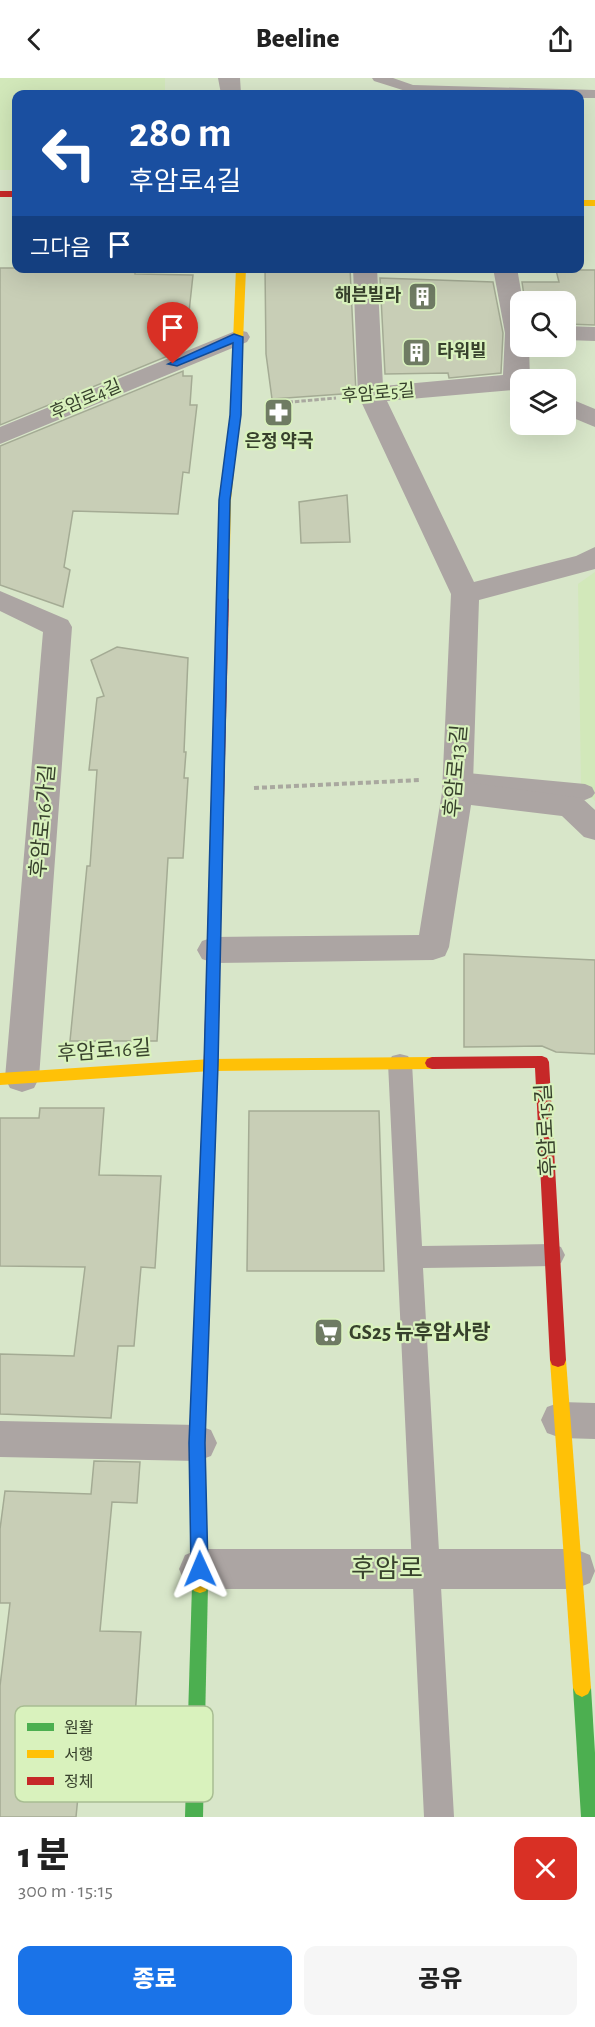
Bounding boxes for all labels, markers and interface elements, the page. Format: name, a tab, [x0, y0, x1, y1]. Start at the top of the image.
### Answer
icon: back	[18, 23, 51, 56]
icon: share	[544, 23, 577, 56]
text: Beeline	[256, 25, 339, 52]
text: 280 m	[129, 112, 232, 154]
icon: left	[30, 114, 108, 192]
text: 후암로4길	[129, 168, 241, 195]
icon: arrive	[103, 228, 136, 261]
text: 그다음	[30, 237, 91, 259]
building icon: 해븐빌라	[406, 280, 438, 312]
place label: 해븐빌라	[335, 286, 401, 305]
map controls	[510, 291, 576, 435]
button: search	[510, 291, 576, 357]
pin	[147, 302, 198, 364]
icon: arrive	[156, 311, 189, 344]
building icon: 타워빌	[400, 336, 432, 368]
place label: 타워빌	[437, 342, 487, 361]
button: layers	[510, 369, 576, 435]
street label: 후암로4길	[48, 376, 124, 423]
street label: 후암로5길	[340, 381, 416, 406]
pharmacy icon: 은정 약국	[263, 397, 295, 429]
place label: 은정 약국	[245, 432, 313, 451]
street label: 후암로13길	[440, 724, 471, 818]
street label: 후암로16가길	[27, 763, 58, 879]
street label: 후암로16길	[56, 1036, 152, 1065]
street label: 후암로15길	[532, 1083, 559, 1177]
supermarket icon: GS25 뉴후암사랑	[312, 1316, 344, 1348]
place label: GS25 뉴후암사랑	[349, 1321, 491, 1343]
position arrow	[168, 1537, 232, 1601]
street label: 후암로	[351, 1555, 423, 1582]
legend	[15, 1706, 213, 1802]
text: 원활	[64, 1720, 94, 1736]
text: 서행	[64, 1747, 93, 1763]
text: 정체	[64, 1774, 93, 1790]
button: close	[514, 1837, 577, 1900]
text: 1 분	[18, 1838, 70, 1874]
text: 300 m · 15:15	[18, 1881, 113, 1901]
button: 종료	[18, 1946, 292, 2015]
button: 공유	[304, 1946, 577, 2015]

